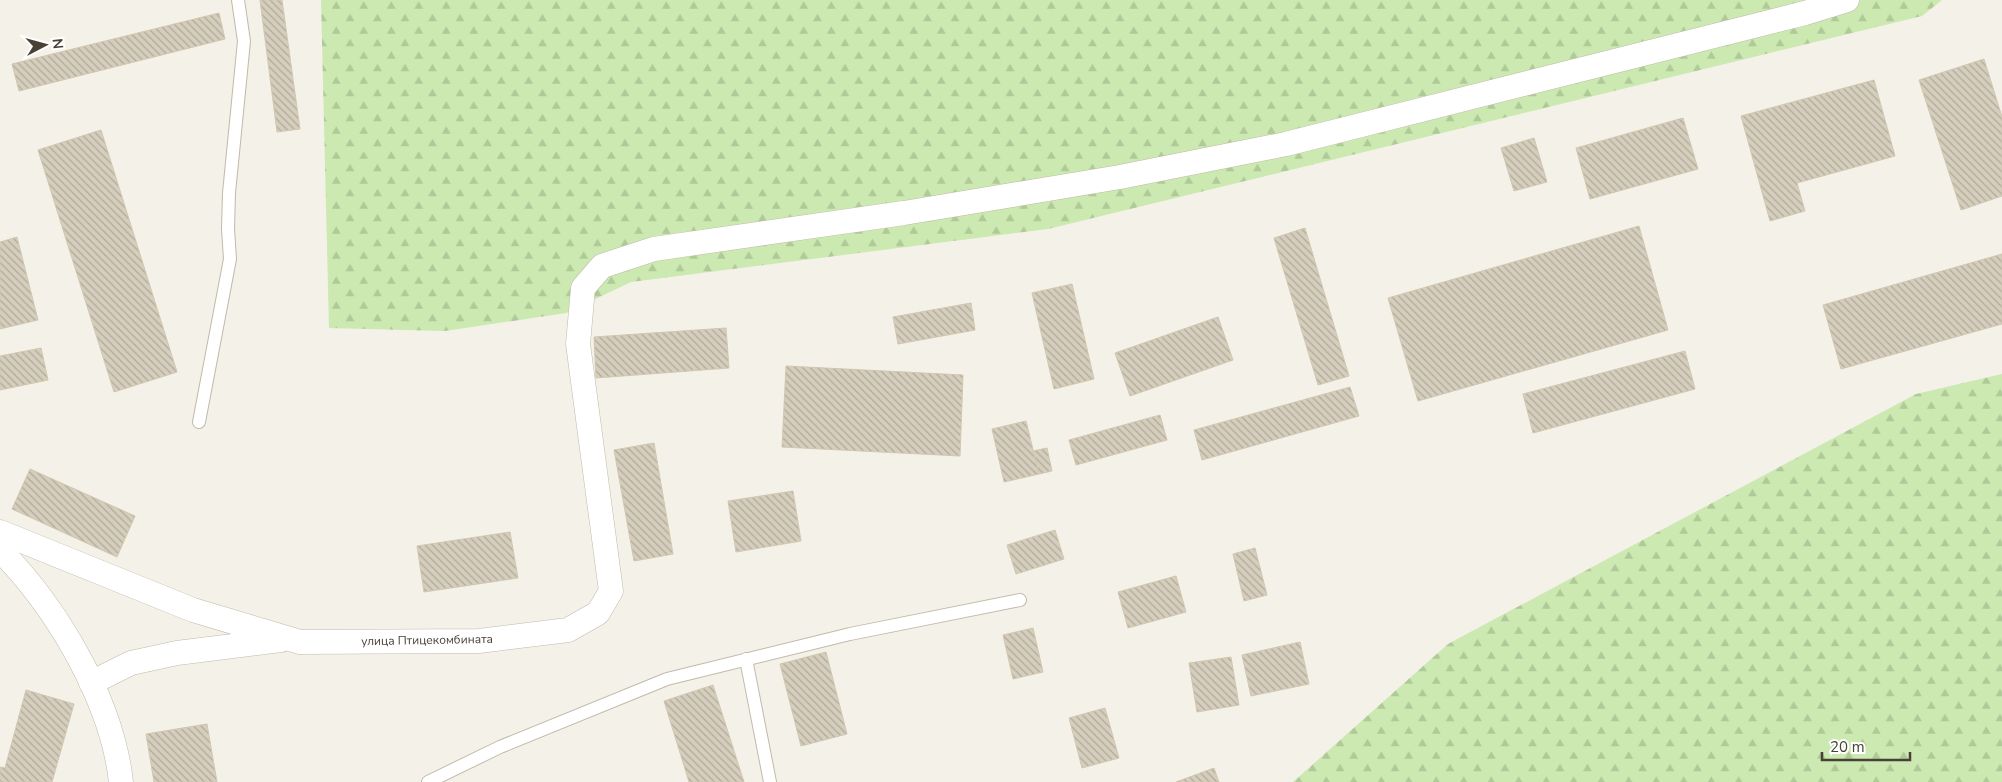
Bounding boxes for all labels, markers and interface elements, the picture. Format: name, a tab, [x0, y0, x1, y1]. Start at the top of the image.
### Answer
north arrow	[20, 20, 70, 70]
text: N	[47, 37, 67, 50]
street label: улица Птицекомбината	[361, 631, 493, 649]
scale bar	[1822, 730, 1910, 762]
text: 20 m	[1830, 737, 1865, 757]

